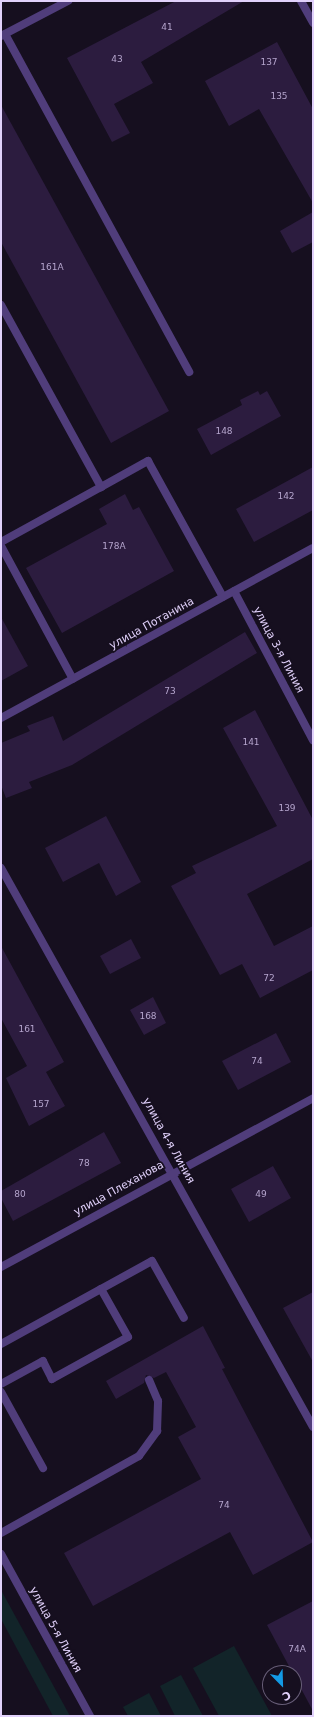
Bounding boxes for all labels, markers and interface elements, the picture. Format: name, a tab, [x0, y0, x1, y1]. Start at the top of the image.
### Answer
house number: 41	[161, 22, 173, 32]
house number: 43	[111, 54, 123, 64]
house number: 137	[260, 57, 278, 67]
house number: 135	[270, 91, 288, 101]
house number: 161А	[40, 262, 64, 272]
house number: 148	[215, 426, 233, 436]
house number: 142	[277, 491, 295, 501]
house number: 178А	[102, 541, 126, 551]
street label: улица Потанина	[107, 595, 197, 653]
street label: улица 3-я Линия	[250, 605, 306, 695]
house number: 73	[164, 686, 176, 696]
house number: 141	[242, 737, 260, 747]
house number: 139	[278, 803, 296, 813]
house number: 72	[263, 973, 275, 983]
house number: 168	[139, 1011, 157, 1021]
house number: 161	[18, 1024, 36, 1034]
house number: 74	[251, 1056, 263, 1066]
street label: улица 4-я Линия	[139, 1096, 197, 1186]
house number: 157	[32, 1099, 50, 1109]
house number: 78	[78, 1158, 90, 1168]
street label: улица Плеханова	[72, 1159, 166, 1219]
house number: 80	[14, 1189, 26, 1199]
house number: 49	[255, 1189, 267, 1199]
house number: 74	[218, 1500, 230, 1510]
street label: улица 5-я Линия	[26, 1585, 84, 1675]
house number: 74А	[288, 1644, 306, 1654]
north arrow	[262, 1665, 302, 1705]
text: С	[280, 1688, 293, 1703]

